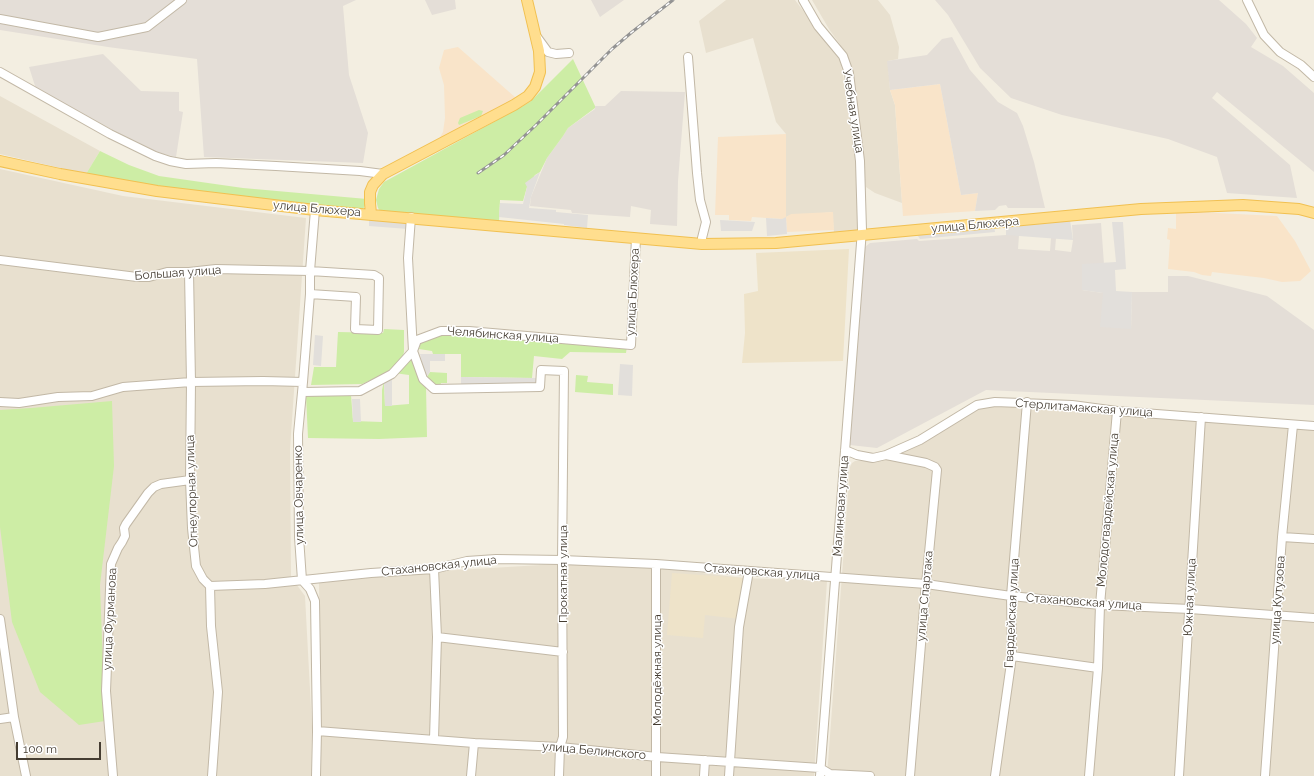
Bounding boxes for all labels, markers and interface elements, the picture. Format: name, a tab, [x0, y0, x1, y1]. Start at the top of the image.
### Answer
street label: Учебная улица	[839, 68, 867, 154]
street label: улица Блюхера	[273, 198, 361, 220]
street label: улица Блюхера	[931, 214, 1019, 236]
street label: улица Блюхера	[624, 248, 642, 336]
street label: Большая улица	[134, 263, 222, 283]
street label: Челябинская улица	[447, 324, 559, 346]
street label: Стерлитамакская улица	[1015, 396, 1153, 420]
street label: Молодогвардейская улица	[1094, 432, 1122, 588]
street label: Огнеупорная улица	[183, 435, 201, 547]
street label: улица Овчаренко	[291, 445, 307, 545]
street label: Малиновая улица	[830, 455, 852, 557]
street label: Прокатная улица	[556, 525, 570, 623]
street label: улица Спартака	[914, 550, 936, 642]
street label: Стахановская улица	[381, 553, 497, 579]
street label: улица Кутузова	[1268, 555, 1288, 645]
street label: Гвардейская улица	[1002, 558, 1022, 668]
street label: Южная улица	[1181, 558, 1199, 636]
street label: Стахановская улица	[704, 561, 820, 583]
street label: улица Фурманова	[100, 567, 120, 671]
street label: Стахановская улица	[1026, 591, 1142, 613]
street label: Молодёжная улица	[650, 614, 664, 726]
scale bar	[18, 734, 103, 760]
street label: улица Белинского	[541, 739, 647, 763]
text: 100 m	[23, 742, 57, 756]

